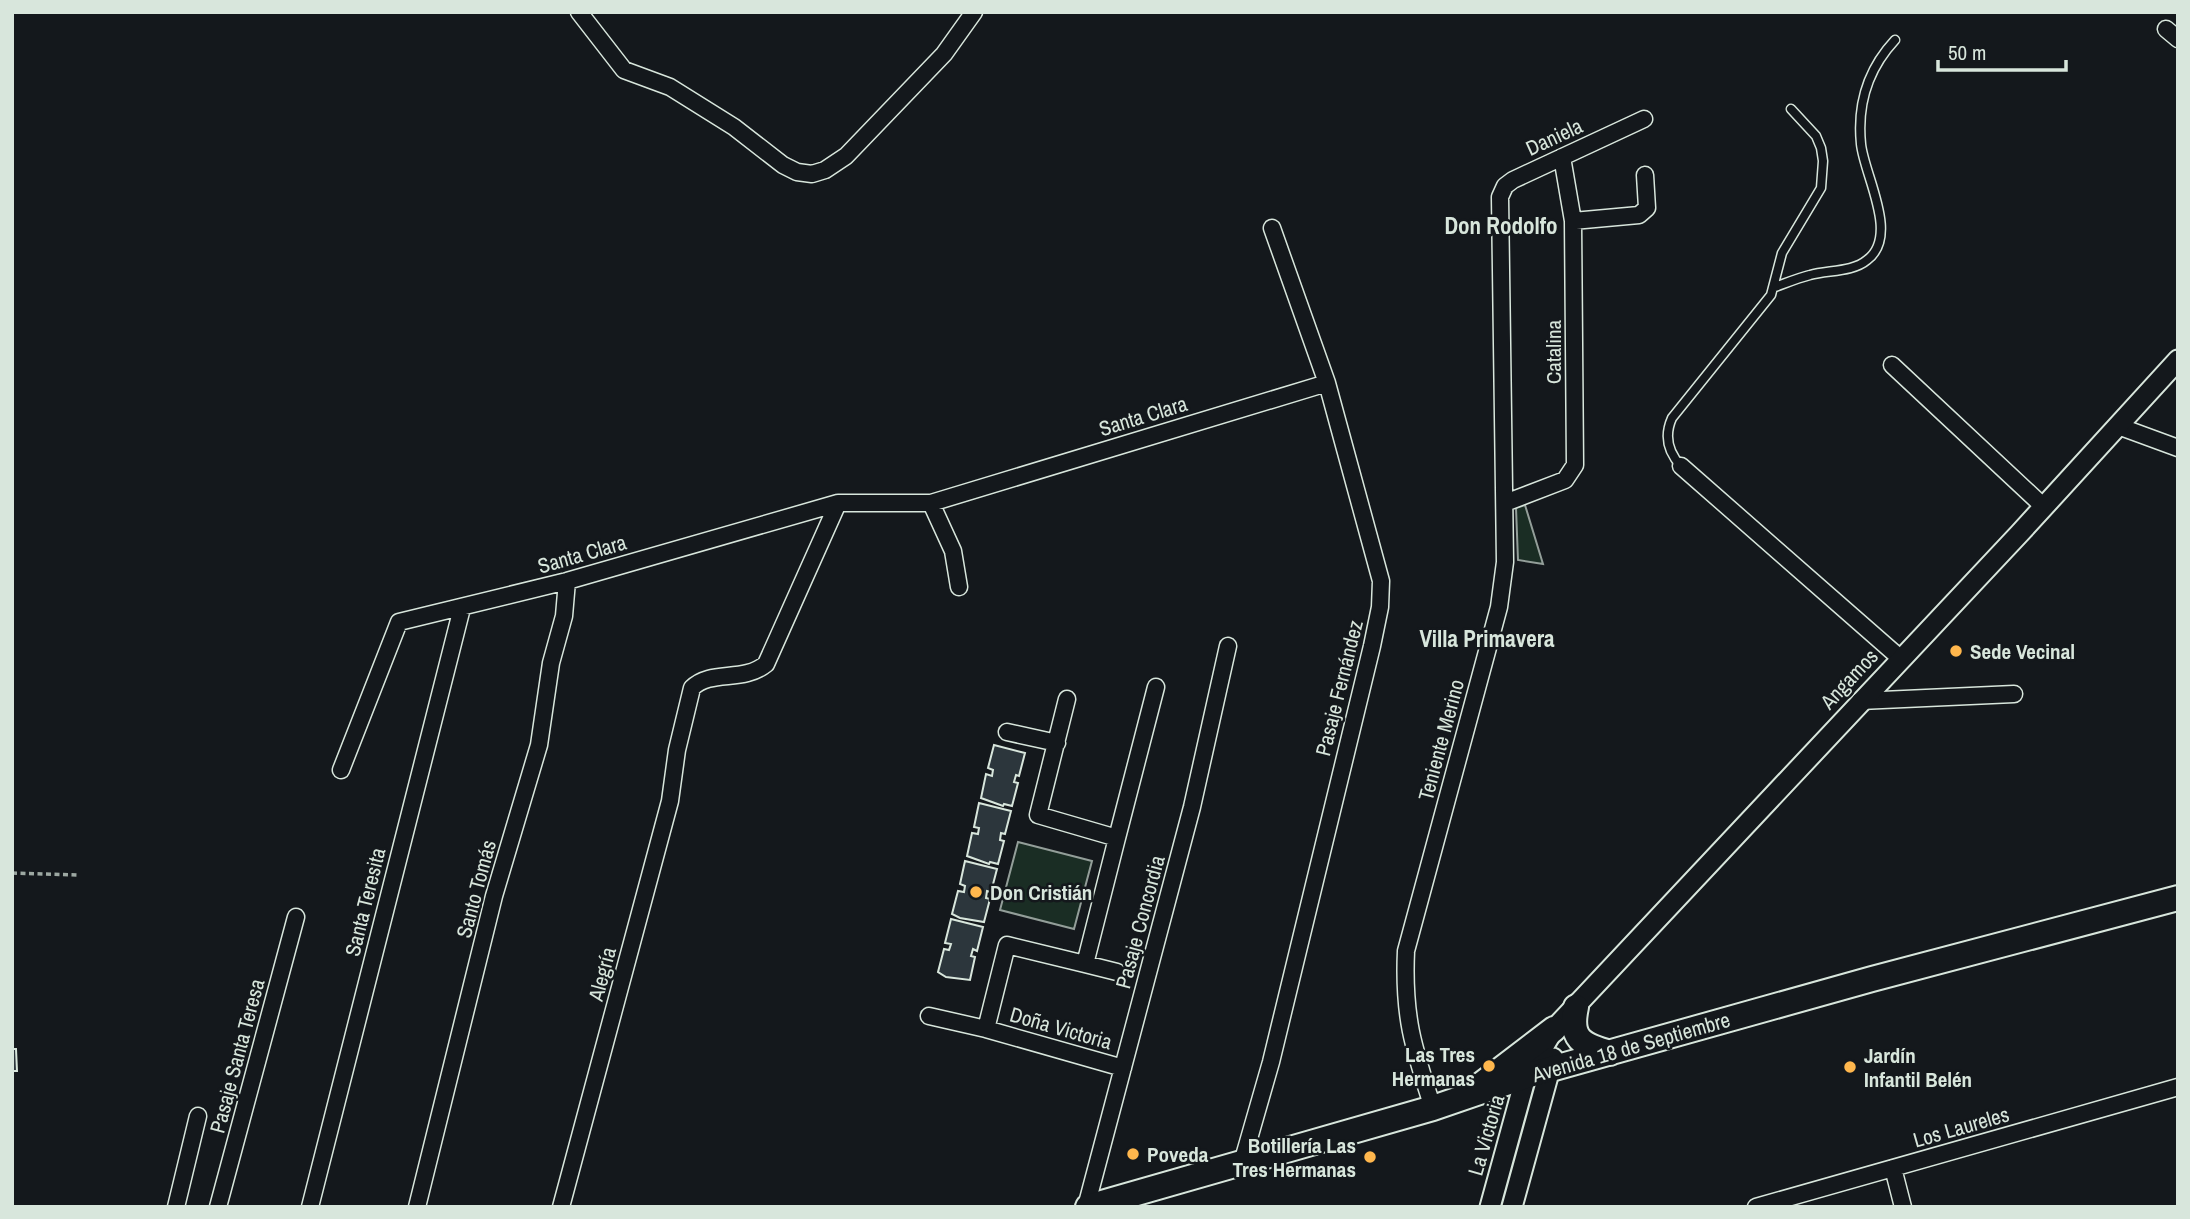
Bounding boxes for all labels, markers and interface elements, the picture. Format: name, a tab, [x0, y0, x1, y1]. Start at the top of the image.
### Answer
scale bar	[1938, 28, 2066, 72]
text: 50 m	[1948, 38, 1986, 67]
street label: Daniela	[1521, 111, 1587, 163]
district label: Don Rodolfo	[1444, 210, 1558, 241]
street label: Catalina	[1539, 320, 1568, 384]
street label: Santa Clara	[1095, 389, 1191, 443]
street label: Santa Clara	[534, 527, 630, 580]
street label: Pasaje Fernández	[1308, 617, 1370, 759]
district label: Villa Primavera	[1420, 623, 1555, 654]
place label: Sede Vecinal	[1970, 637, 2075, 666]
street label: Angamos	[1813, 643, 1884, 716]
marker: Sede Vecinal	[1948, 643, 1964, 659]
street label: Teniente Merino	[1411, 676, 1471, 804]
street label: Santo Tomás	[449, 837, 503, 941]
street label: Santa Teresita	[338, 844, 393, 959]
street label: Pasaje Concordia	[1108, 852, 1172, 992]
place label: Don Cristián	[990, 878, 1092, 907]
marker: Don Cristián	[968, 884, 984, 900]
street label: Alegría	[581, 943, 623, 1005]
street label: Pasaje Santa Teresa	[202, 975, 272, 1136]
street label: Doña Victoria	[1007, 1000, 1116, 1057]
street label: Avenida 18 de Septiembre	[1528, 1005, 1733, 1089]
place label: Las Tres Hermanas	[1392, 1040, 1475, 1093]
place label: Jardín Infantil Belén	[1864, 1041, 1972, 1094]
marker: Las Tres Hermanas	[1481, 1058, 1497, 1074]
marker: Jardín Infantil Belén	[1842, 1059, 1858, 1075]
street label: La Victoria	[1461, 1091, 1511, 1179]
street label: Los Laureles	[1910, 1099, 2012, 1155]
place label: Botillería Las Tres Hermanas	[1233, 1131, 1356, 1184]
place label: Poveda	[1147, 1140, 1209, 1169]
marker: Poveda	[1125, 1146, 1141, 1162]
marker: Botillería Las Tres Hermanas	[1362, 1149, 1378, 1165]

